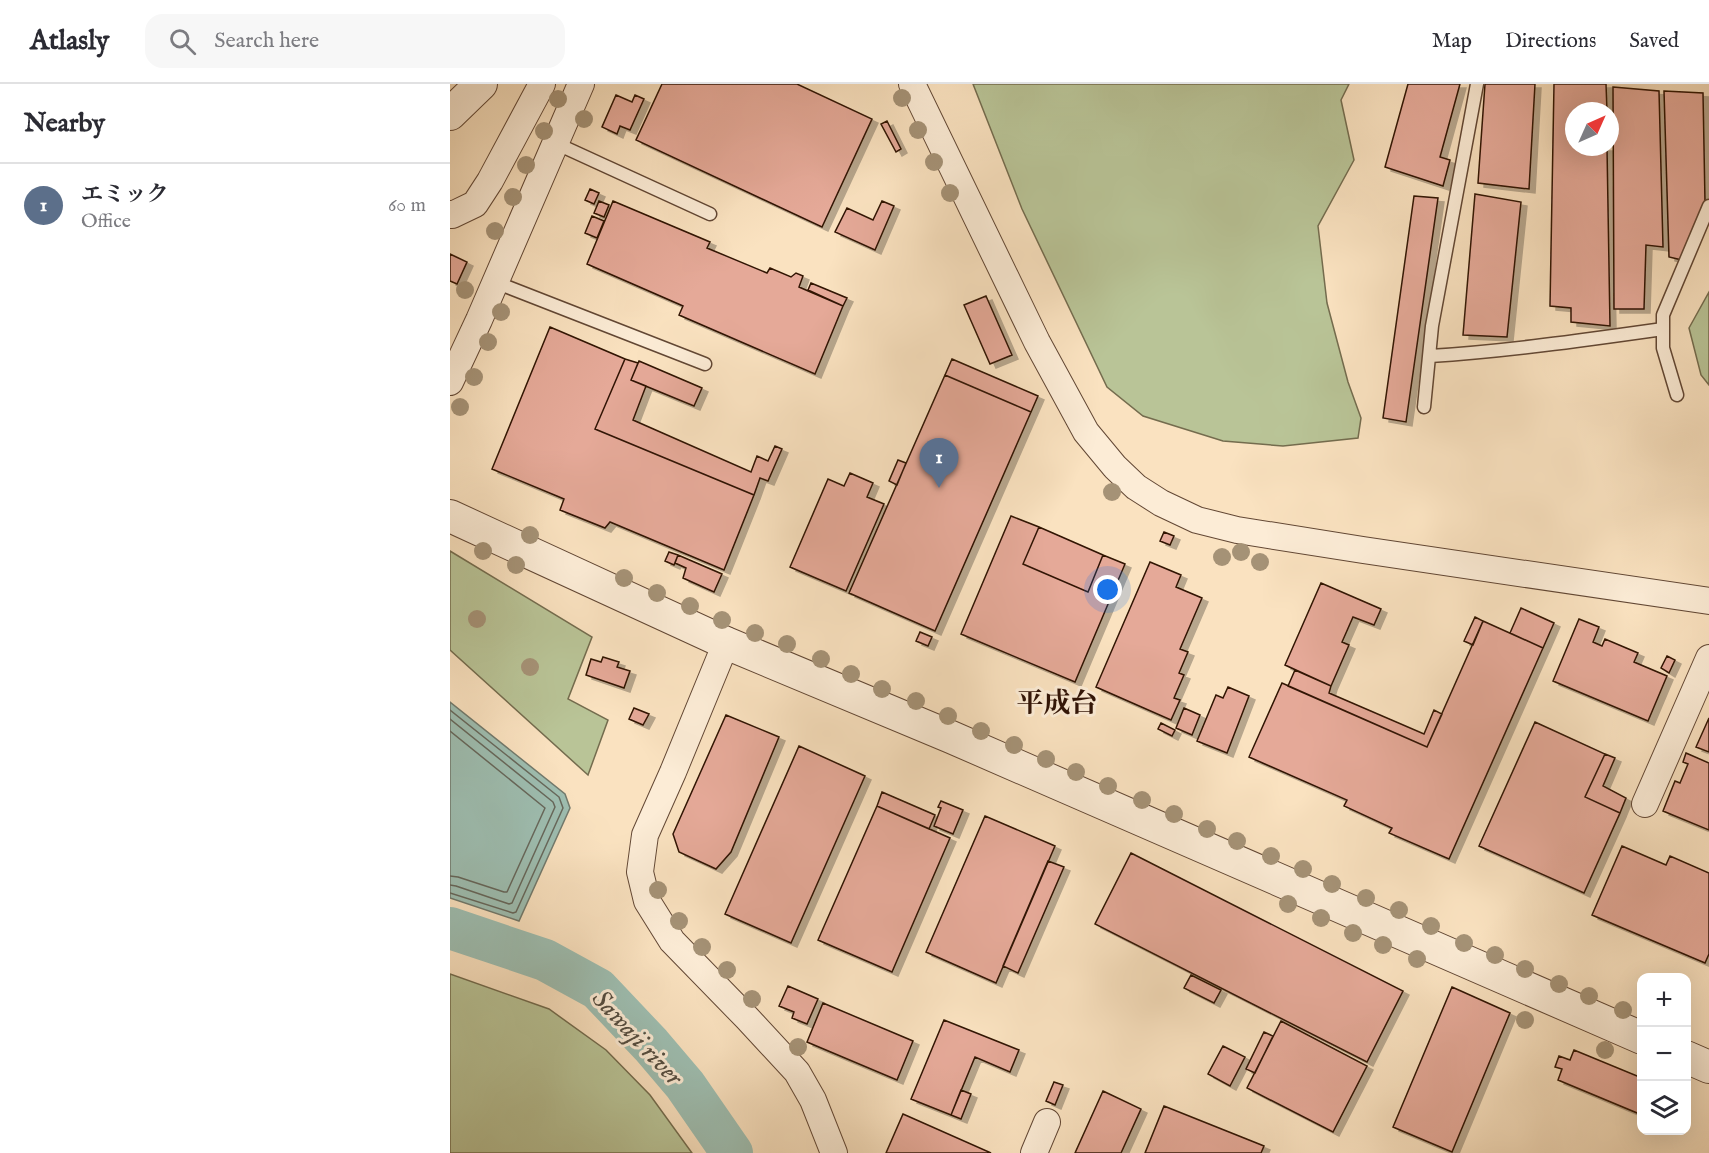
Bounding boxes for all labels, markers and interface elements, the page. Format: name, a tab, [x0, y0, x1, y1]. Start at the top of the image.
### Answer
search box	[145, 14, 565, 68]
text: Atlasly	[30, 24, 109, 59]
icon: search	[166, 25, 199, 58]
text: Search here	[214, 27, 319, 55]
text: Map	[1432, 28, 1472, 55]
text: Directions	[1505, 28, 1596, 55]
text: Saved	[1629, 28, 1679, 55]
north arrow	[1565, 102, 1619, 156]
text: Nearby	[24, 107, 105, 140]
text: エミック	[81, 181, 169, 209]
text: 1	[40, 193, 47, 218]
text: 60 m	[388, 193, 426, 218]
text: Office	[81, 209, 131, 234]
pin: 1	[920, 438, 958, 488]
your location	[1093, 575, 1122, 604]
district label: 平成台	[1017, 688, 1098, 722]
map controls	[1637, 973, 1691, 1135]
button: +	[1637, 973, 1691, 1027]
water label: Sawaji river	[584, 983, 690, 1094]
button: −	[1637, 1027, 1691, 1081]
button: layers	[1637, 1081, 1691, 1135]

